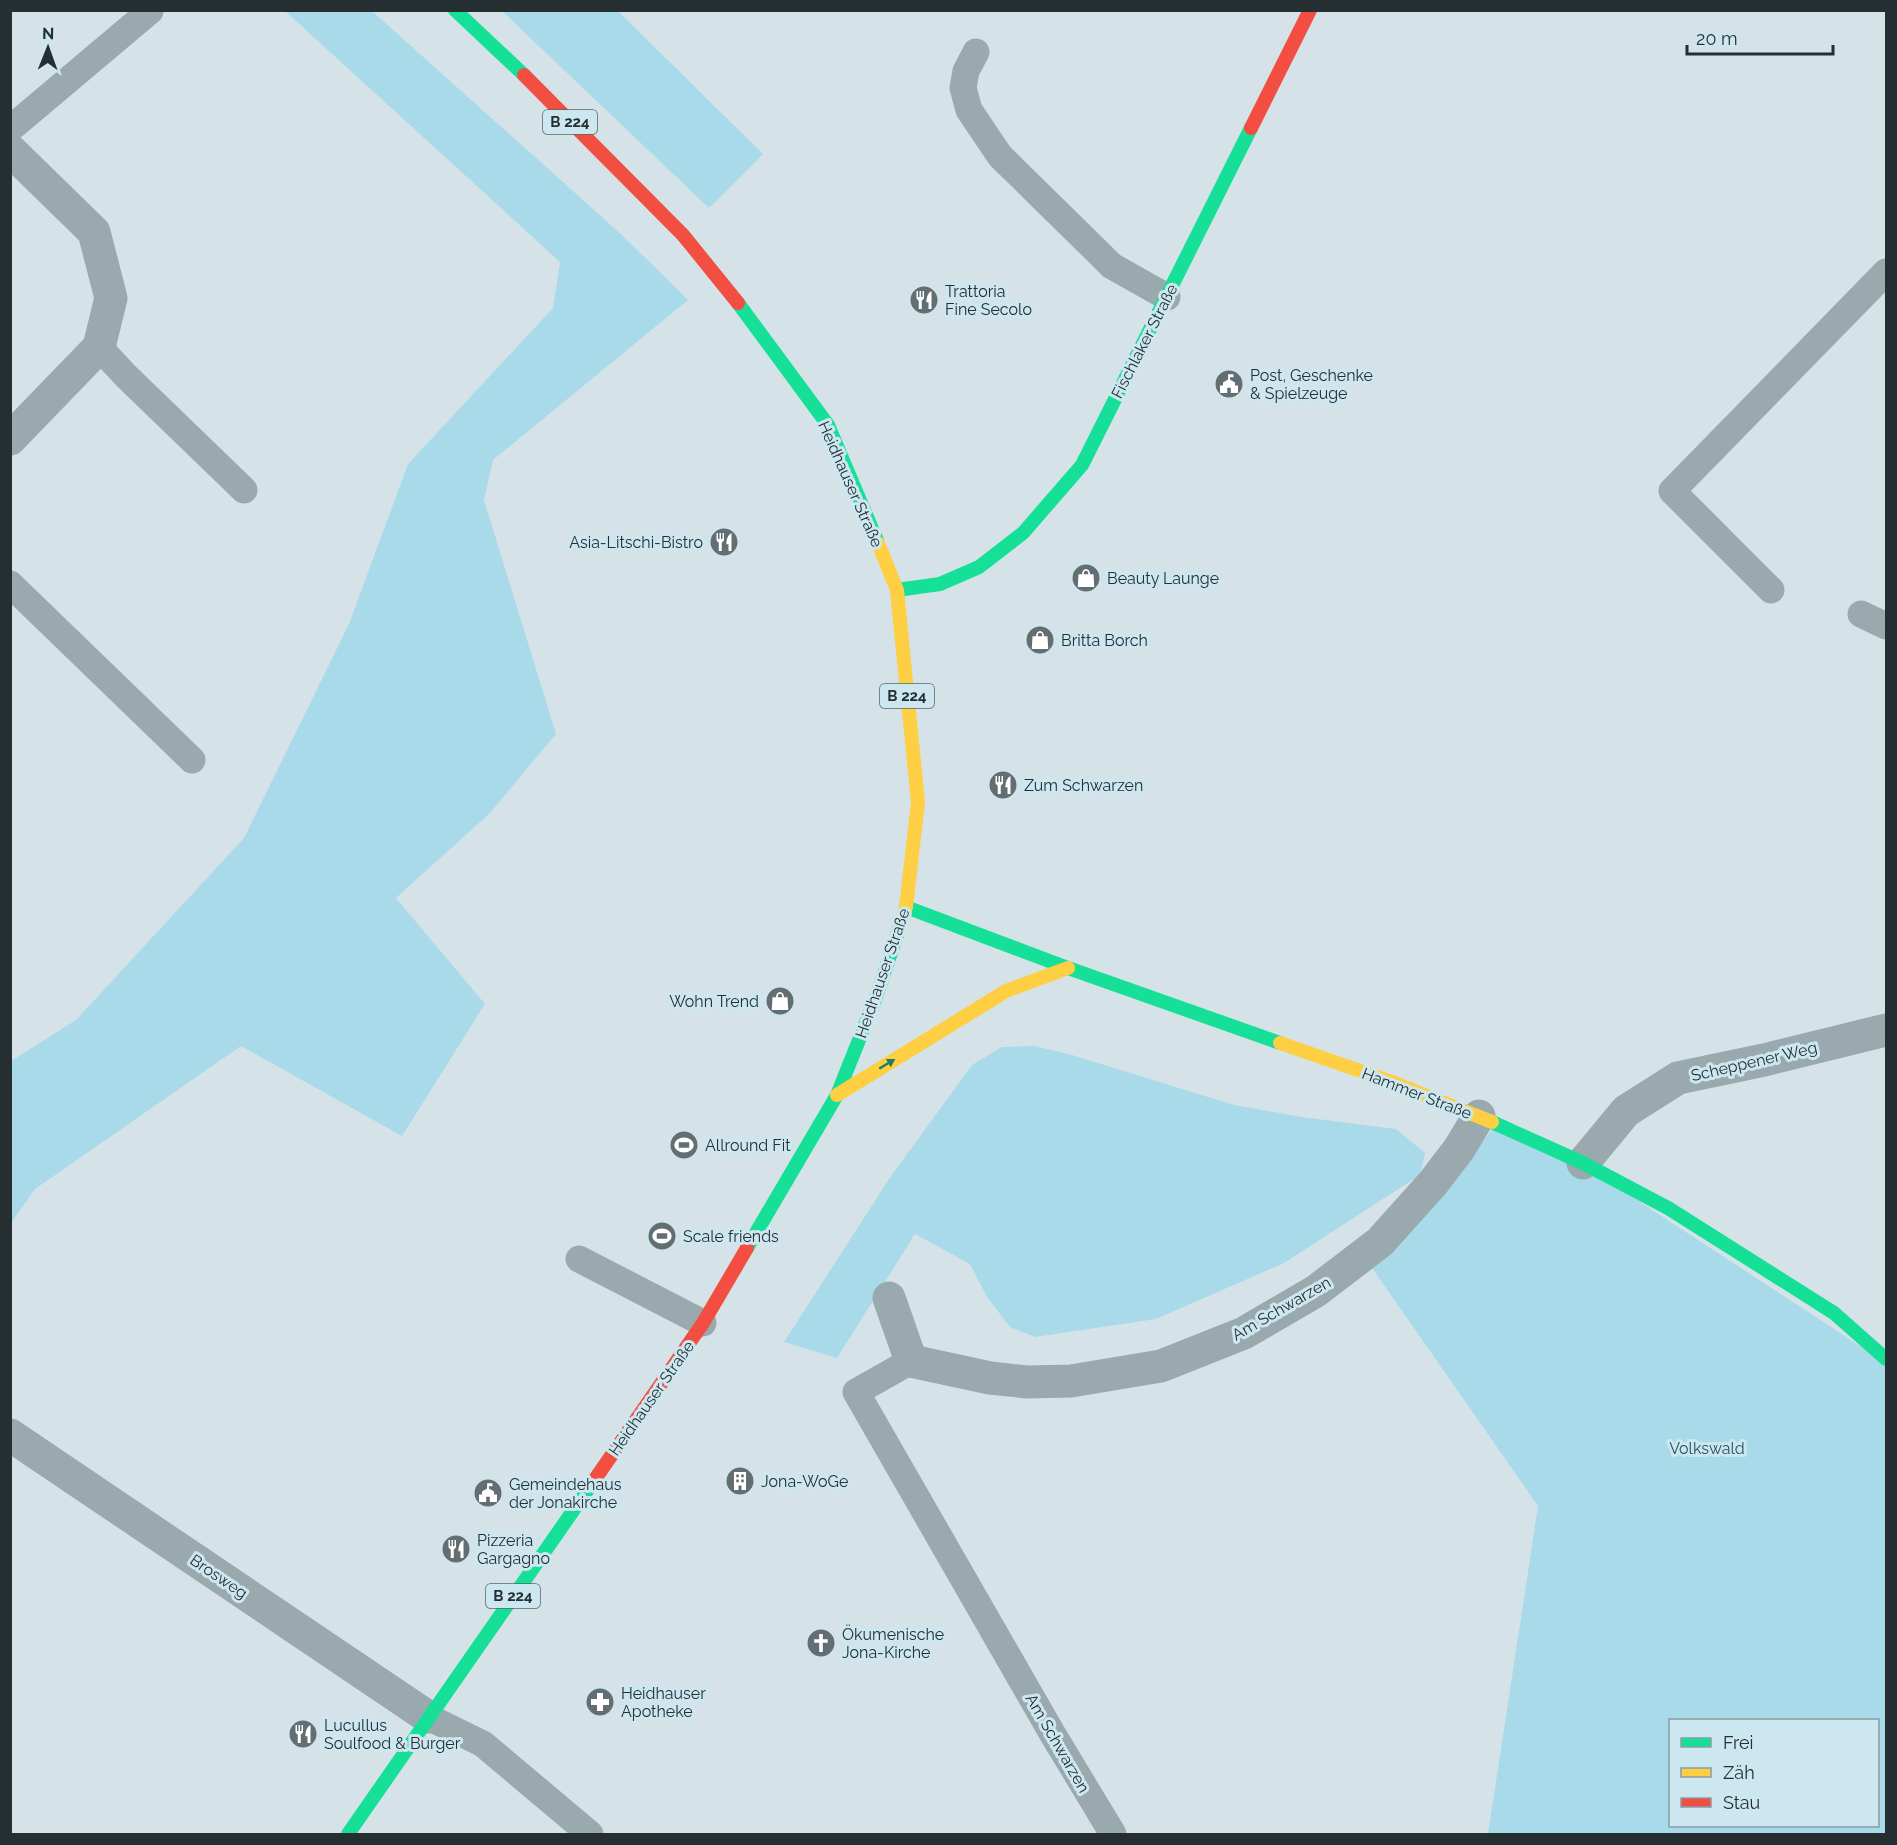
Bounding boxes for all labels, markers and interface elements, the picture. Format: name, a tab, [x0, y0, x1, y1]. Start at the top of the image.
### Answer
north arrow	[18, 18, 78, 78]
scale bar	[1687, 18, 1832, 56]
text: N	[42, 24, 55, 43]
text: 20 m	[1696, 28, 1738, 49]
road number: B 224	[543, 110, 597, 134]
street label: Fischlaker Straße	[1107, 281, 1182, 402]
place label: Trattoria Fine Secolo	[945, 282, 1032, 319]
restaurant icon: Trattoria Fine Secolo	[908, 284, 940, 316]
place label: Post, Geschenke & Spielzeuge	[1250, 366, 1373, 403]
public building icon: Post, Geschenke & Spielzeuge	[1213, 368, 1245, 400]
street label: Heidhauser Straße	[814, 418, 887, 550]
restaurant icon: Asia-Litschi-Bistro	[708, 526, 740, 558]
place label: Asia-Litschi-Bistro	[569, 533, 703, 552]
shop icon: Beauty Launge	[1070, 562, 1102, 594]
place label: Beauty Launge	[1107, 569, 1219, 588]
shop icon: Britta Borch	[1024, 624, 1056, 656]
place label: Britta Borch	[1061, 631, 1148, 650]
road number: B 224	[880, 684, 934, 708]
restaurant icon: Zum Schwarzen	[987, 769, 1019, 801]
place label: Zum Schwarzen	[1024, 776, 1143, 795]
street label: Heidhauser Straße	[851, 906, 914, 1041]
shop icon: Wohn Trend	[764, 985, 796, 1017]
place label: Wohn Trend	[669, 992, 759, 1011]
street label: Scheppener Weg	[1689, 1038, 1819, 1085]
one-way arrow	[879, 1059, 895, 1070]
street label: Hammer Straße	[1359, 1064, 1474, 1123]
sports icon: Allround Fit	[668, 1129, 700, 1161]
place label: Allround Fit	[705, 1136, 791, 1155]
sports icon: Scale friends	[646, 1220, 678, 1252]
place label: Scale friends	[683, 1227, 779, 1246]
street label: Am Schwarzen	[1229, 1273, 1334, 1344]
street label: Heidhauser Straße	[605, 1337, 698, 1459]
park label: Volkswald	[1669, 1439, 1745, 1458]
building icon: Jona-WoGe	[724, 1465, 756, 1497]
place label: Jona-WoGe	[761, 1472, 848, 1491]
place label: Gemeindehaus der Jonakirche	[509, 1475, 622, 1512]
public building icon: Gemeindehaus der Jonakirche	[472, 1477, 504, 1509]
place label: Pizzeria Gargagno	[477, 1531, 550, 1568]
restaurant icon: Pizzeria Gargagno	[440, 1533, 472, 1565]
street label: Brosweg	[186, 1550, 251, 1602]
road number: B 224	[486, 1584, 540, 1608]
place label: Ökumenische Jona-Kirche	[842, 1624, 944, 1662]
church icon: Ökumenische Jona-Kirche	[805, 1627, 837, 1659]
place label: Heidhauser Apotheke	[621, 1684, 706, 1721]
pharmacy icon: Heidhauser Apotheke	[584, 1686, 616, 1718]
street label: Am Schwarzen	[1022, 1691, 1093, 1796]
place label: Lucullus Soulfood & Burger	[324, 1716, 461, 1753]
restaurant icon: Lucullus Soulfood & Burger	[287, 1718, 319, 1750]
legend	[1669, 1719, 1879, 1827]
text: Frei	[1723, 1732, 1753, 1753]
text: Zäh	[1723, 1762, 1755, 1783]
text: Stau	[1723, 1792, 1760, 1813]

